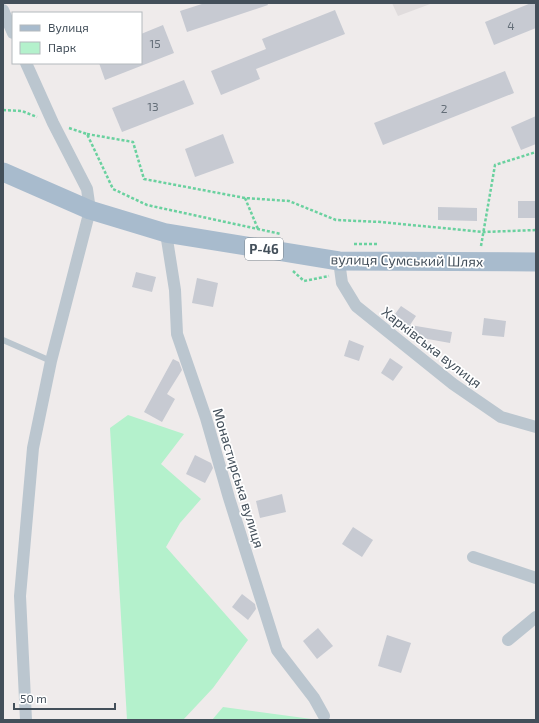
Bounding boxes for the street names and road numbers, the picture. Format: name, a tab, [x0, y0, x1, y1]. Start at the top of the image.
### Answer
road number: Р-46	[245, 238, 283, 260]
street label: вулиця Сумський Шлях	[331, 250, 484, 270]
street label: Харківська вулиця	[379, 303, 485, 391]
street label: Монастирська вулиця	[210, 406, 268, 550]

